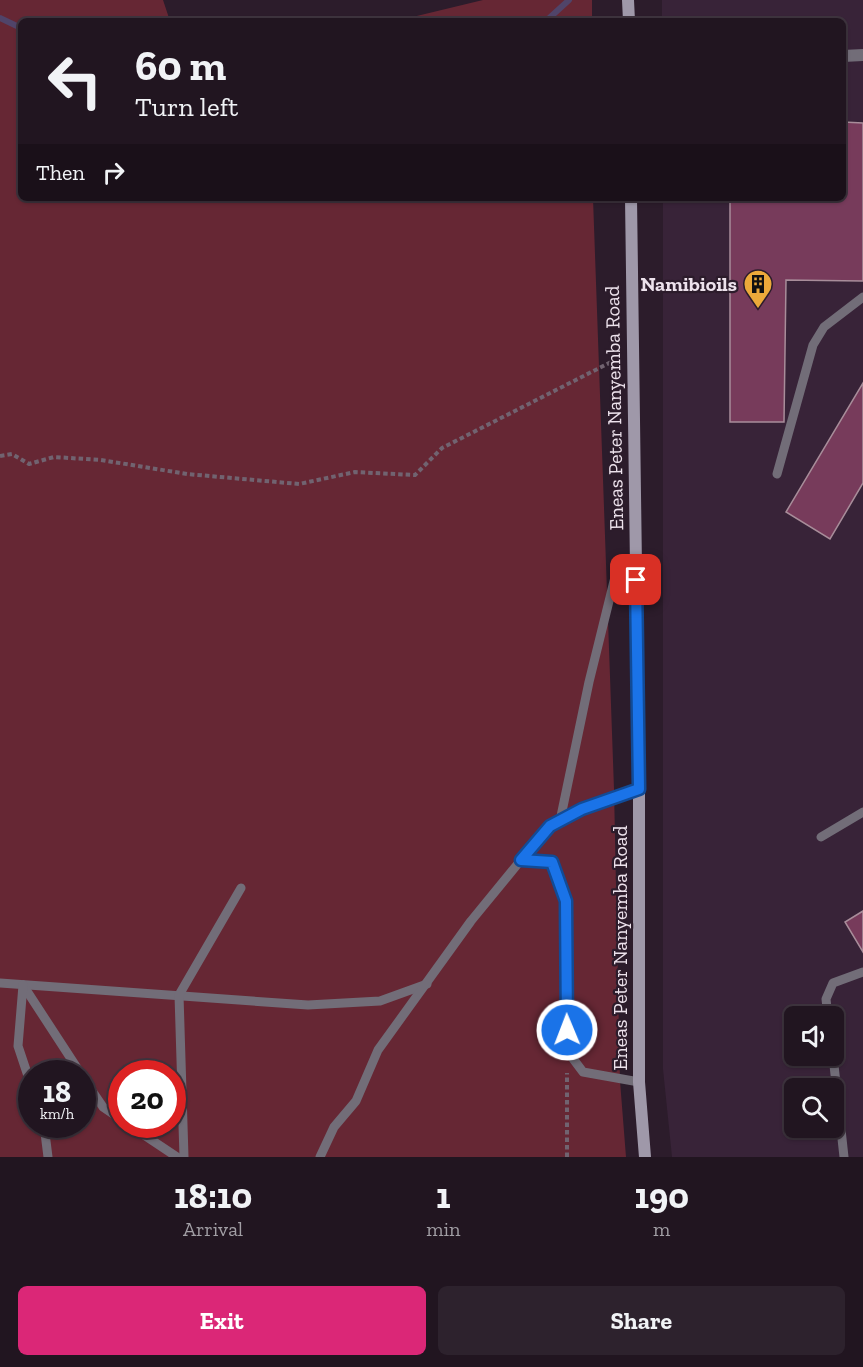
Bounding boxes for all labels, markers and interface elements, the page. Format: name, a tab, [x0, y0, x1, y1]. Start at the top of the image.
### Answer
text: 60 m	[135, 40, 226, 91]
icon: left	[36, 42, 114, 120]
text: Turn left	[135, 91, 238, 123]
icon: right	[97, 156, 130, 189]
text: Then	[36, 159, 85, 186]
building icon: Namibioils	[742, 268, 774, 310]
place label: Namibioils	[640, 272, 737, 296]
street label: Eneas Peter Nanyemba Road	[600, 285, 628, 531]
pin	[610, 554, 661, 605]
icon: arrive	[619, 563, 652, 596]
street label: Eneas Peter Nanyemba Road	[608, 826, 632, 1070]
position arrow	[535, 998, 599, 1062]
map controls	[784, 1006, 844, 1138]
button: sound	[784, 1006, 844, 1066]
speed limit sign: 20	[108, 1060, 186, 1138]
text: 18	[43, 1074, 71, 1110]
button: search	[784, 1078, 844, 1138]
text: km/h	[40, 1105, 74, 1123]
text: 18:10	[174, 1174, 252, 1217]
text: 1	[436, 1174, 451, 1217]
text: 190	[634, 1174, 689, 1217]
text: Arrival	[183, 1217, 243, 1241]
text: min	[426, 1217, 460, 1241]
text: m	[653, 1217, 670, 1241]
button: Exit	[18, 1286, 426, 1355]
button: Share	[438, 1286, 845, 1355]

